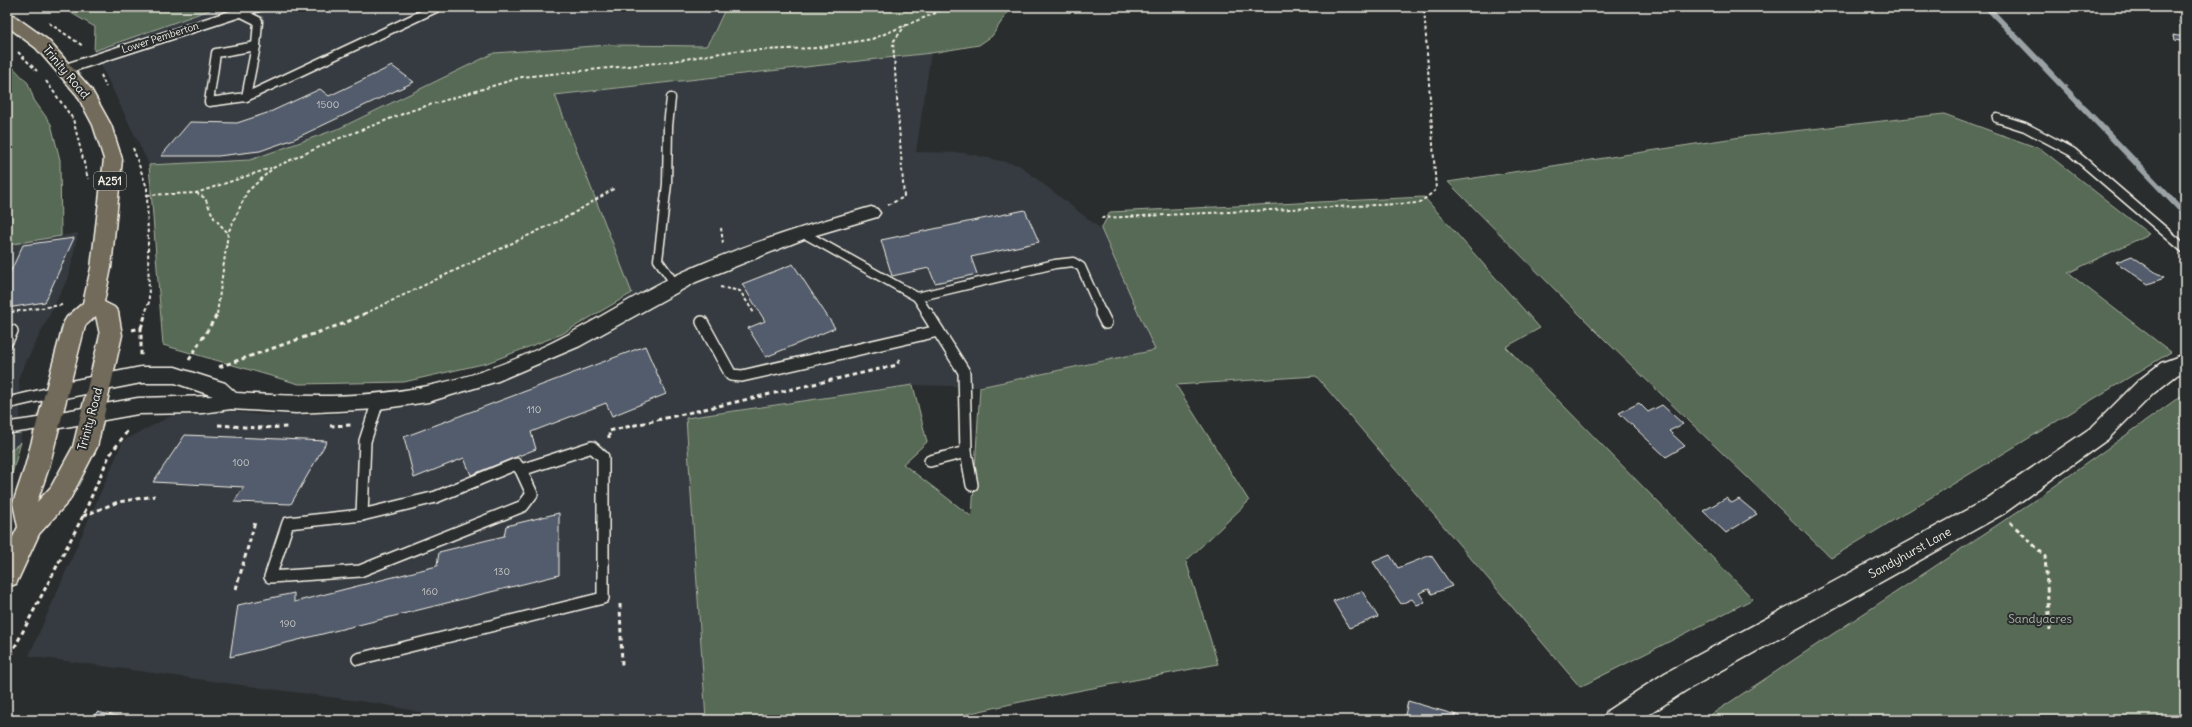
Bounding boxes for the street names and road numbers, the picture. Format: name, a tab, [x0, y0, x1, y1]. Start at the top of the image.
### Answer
street label: Lower Pemberton	[120, 19, 201, 56]
street label: Trinity Road	[40, 42, 93, 101]
road number: A251	[94, 172, 126, 190]
street label: Trinity Road	[74, 386, 105, 452]
street label: Sandyhurst Lane	[1866, 524, 1954, 581]

